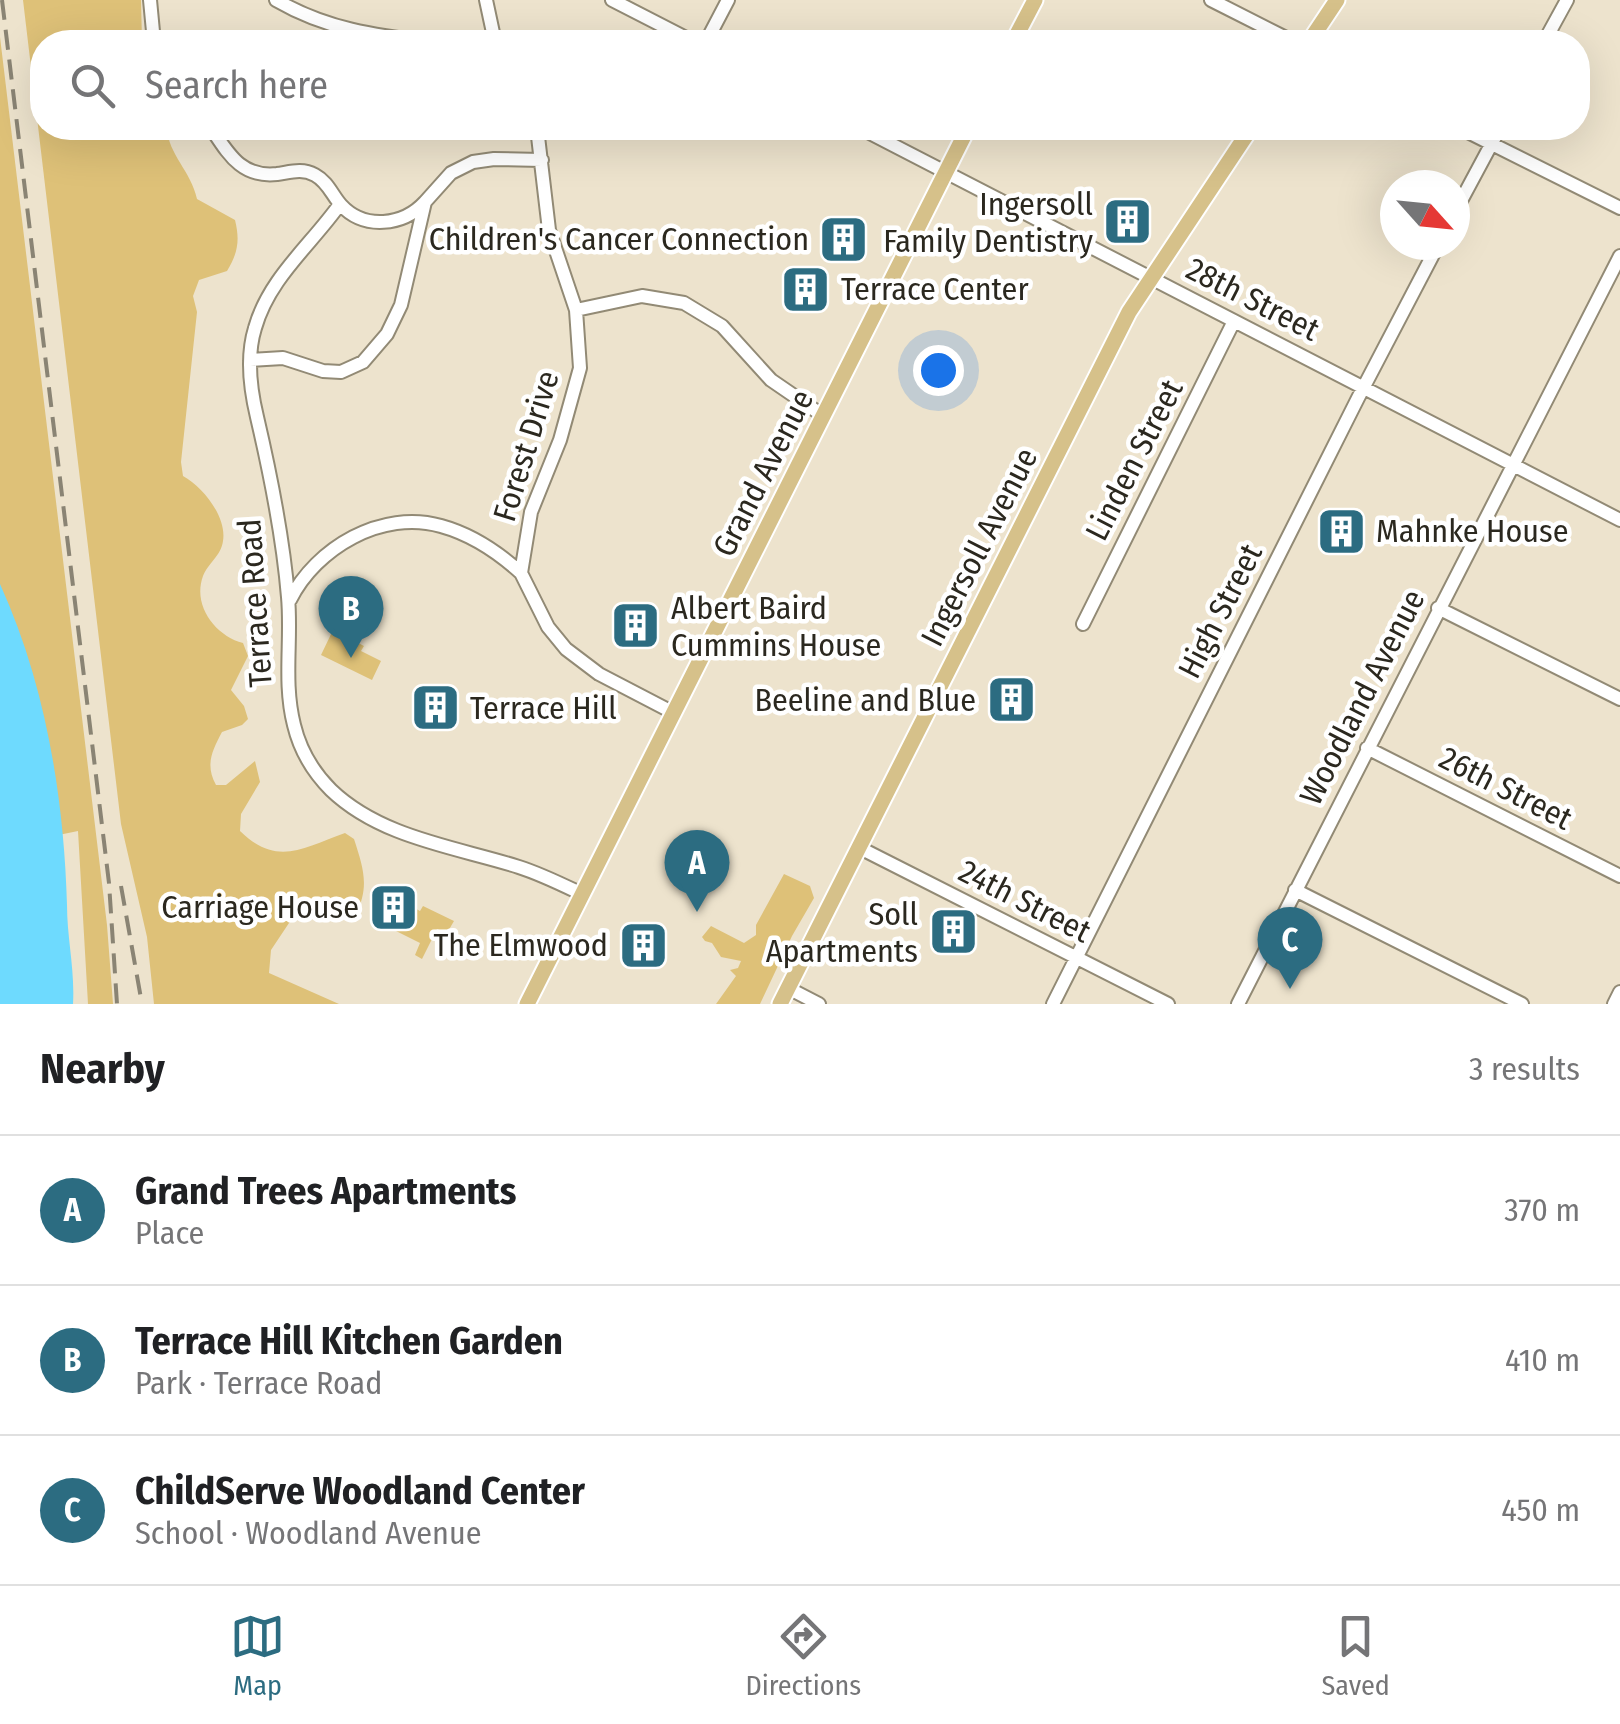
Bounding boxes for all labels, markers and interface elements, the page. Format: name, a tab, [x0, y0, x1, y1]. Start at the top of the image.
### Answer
search box	[30, 30, 1590, 140]
icon: search	[65, 58, 120, 113]
text: Search here	[145, 62, 328, 108]
north arrow	[1380, 170, 1470, 260]
place label: Ingersoll Family Dentistry	[883, 185, 1094, 260]
building icon: Ingersoll Family Dentistry	[1102, 196, 1154, 248]
building icon: Children's Cancer Connection	[818, 213, 870, 265]
place label: Children's Cancer Connection	[429, 220, 809, 258]
street label: 28th Street	[1180, 249, 1326, 349]
building icon: Terrace Center	[780, 263, 832, 315]
place label: Terrace Center	[841, 270, 1029, 308]
your location	[913, 345, 964, 396]
street label: Forest Drive	[485, 366, 567, 526]
street label: Linden Street	[1077, 373, 1191, 547]
street label: Grand Avenue	[705, 383, 821, 563]
street label: Ingersoll Avenue	[913, 442, 1045, 652]
building icon: Mahnke House	[1315, 505, 1367, 557]
place label: Mahnke House	[1376, 512, 1569, 550]
street label: Terrace Road	[230, 518, 280, 688]
street label: High Street	[1170, 537, 1270, 684]
pin: B	[318, 576, 384, 658]
street label: Woodland Avenue	[1291, 583, 1433, 811]
place label: Albert Baird Cummins House	[671, 589, 881, 664]
building icon: Albert Baird Cummins House	[610, 600, 662, 652]
building icon: Beeline and Blue	[985, 674, 1037, 726]
place label: Beeline and Blue	[754, 681, 976, 719]
building icon: Terrace Hill	[409, 682, 461, 734]
place label: Terrace Hill	[470, 689, 617, 727]
street label: 26th Street	[1433, 738, 1579, 838]
pin: A	[664, 830, 730, 912]
street label: 24th Street	[953, 852, 1098, 951]
building icon: Carriage House	[368, 881, 420, 933]
place label: Carriage House	[161, 888, 359, 926]
place label: Soll Apartments	[766, 895, 918, 970]
building icon: Soll Apartments	[927, 906, 979, 958]
pin: C	[1258, 906, 1322, 989]
building icon: The Elmwood	[617, 919, 669, 971]
place label: The Elmwood	[433, 926, 608, 964]
text: Nearby	[40, 1044, 165, 1094]
text: 3 results	[1469, 1050, 1580, 1088]
text: Grand Trees Apartments	[135, 1168, 516, 1214]
text: A	[64, 1191, 81, 1229]
text: 370 m	[1504, 1191, 1580, 1229]
text: Place	[135, 1214, 204, 1252]
text: Terrace Hill Kitchen Garden	[135, 1318, 563, 1364]
text: B	[64, 1341, 81, 1379]
text: 410 m	[1505, 1341, 1580, 1379]
text: Park · Terrace Road	[135, 1364, 382, 1402]
text: ChildServe Woodland Center	[135, 1468, 585, 1514]
text: C	[64, 1491, 81, 1529]
text: 450 m	[1501, 1491, 1580, 1529]
text: School · Woodland Avenue	[135, 1514, 482, 1552]
tab: Map	[230, 1609, 285, 1702]
tab: Directions	[745, 1609, 861, 1702]
tab: Saved	[1321, 1609, 1390, 1702]

